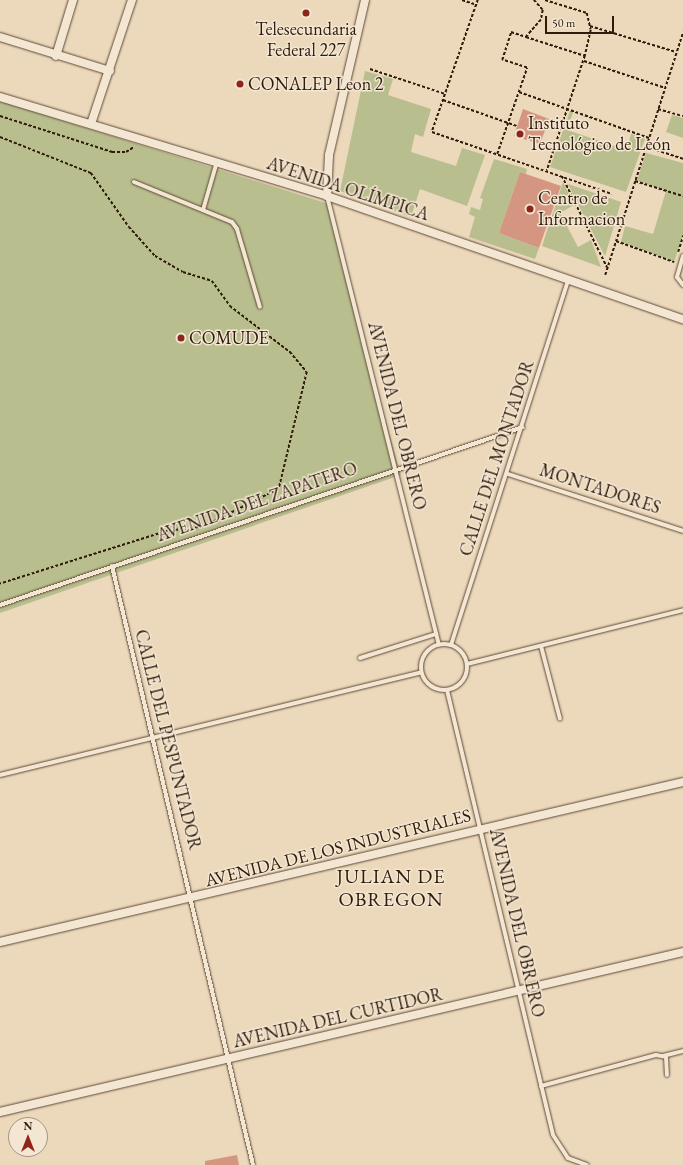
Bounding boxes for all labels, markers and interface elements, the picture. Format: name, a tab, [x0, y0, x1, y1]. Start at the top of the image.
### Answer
marker: Telesecundaria Federal 227	[301, 8, 311, 18]
scale bar	[547, 8, 616, 34]
text: 50 m	[552, 15, 575, 31]
place label: Telesecundaria Federal 227	[255, 19, 357, 62]
place label: CONALEP Leon 2	[248, 73, 383, 95]
marker: CONALEP Leon 2	[235, 79, 245, 89]
place label: Instituto Tecnológico de León	[528, 113, 671, 156]
marker: Instituto Tecnológico de León	[515, 129, 525, 139]
street label: AVENIDA OLÍMPICA	[264, 153, 432, 225]
place label: Centro de Informacion	[538, 188, 625, 230]
marker: Centro de Informacion	[525, 204, 535, 214]
street label: AVENIDA DEL OBRERO	[363, 320, 431, 512]
place label: COMUDE	[189, 327, 269, 349]
marker: COMUDE	[176, 333, 186, 343]
street label: CALLE DEL MONTADOR	[455, 357, 539, 559]
street label: AVENIDA DEL ZAPATERO	[154, 458, 360, 546]
street label: MONTADORES	[537, 459, 663, 519]
street label: CALLE DEL PESPUNTADOR	[130, 627, 206, 853]
street label: AVENIDA DE LOS INDUSTRIALES	[203, 804, 473, 892]
street label: AVENIDA DEL OBRERO	[485, 826, 549, 1020]
district label: JULIAN DE OBREGON	[336, 864, 446, 911]
street label: AVENIDA DEL CURTIDOR	[231, 983, 445, 1053]
north arrow	[8, 1117, 48, 1157]
text: N	[24, 1119, 32, 1133]

